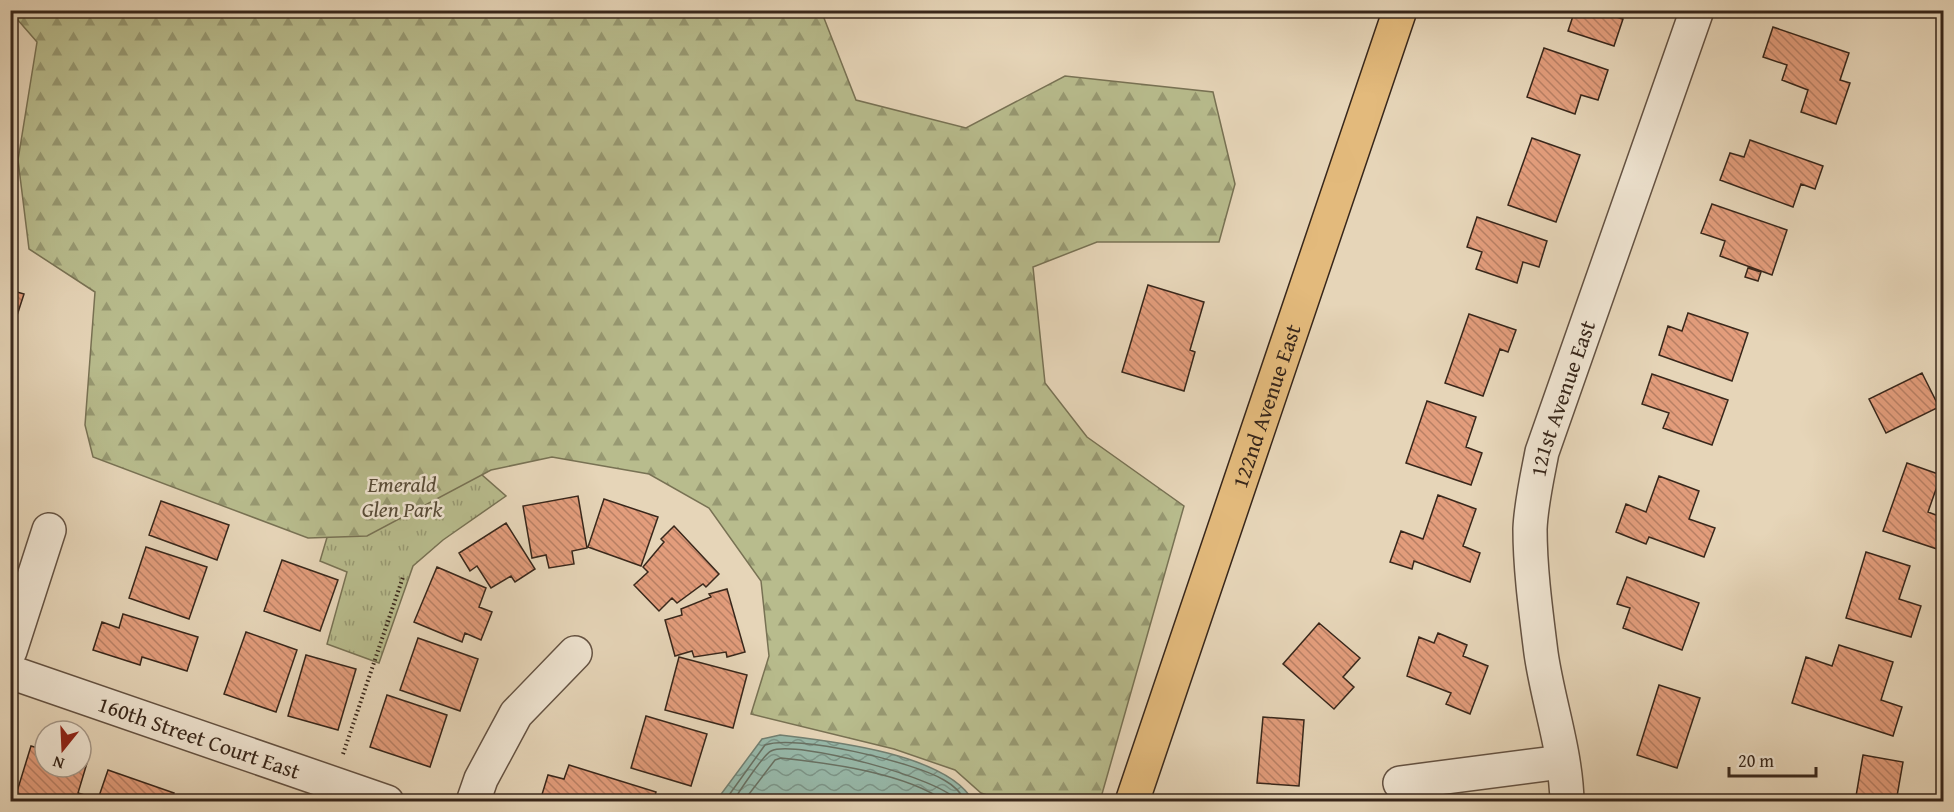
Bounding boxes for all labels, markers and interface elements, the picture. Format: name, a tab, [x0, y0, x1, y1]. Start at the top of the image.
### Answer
street label: 121st Avenue East	[1521, 315, 1603, 480]
street label: 122nd Avenue East	[1223, 320, 1309, 492]
park label: Emerald Glen Park	[362, 468, 443, 525]
street label: 160th Street Court East	[94, 687, 305, 787]
north arrow	[33, 719, 93, 779]
scale bar	[1729, 740, 1816, 778]
text: 20 m	[1738, 747, 1774, 774]
text: N	[49, 750, 67, 776]

